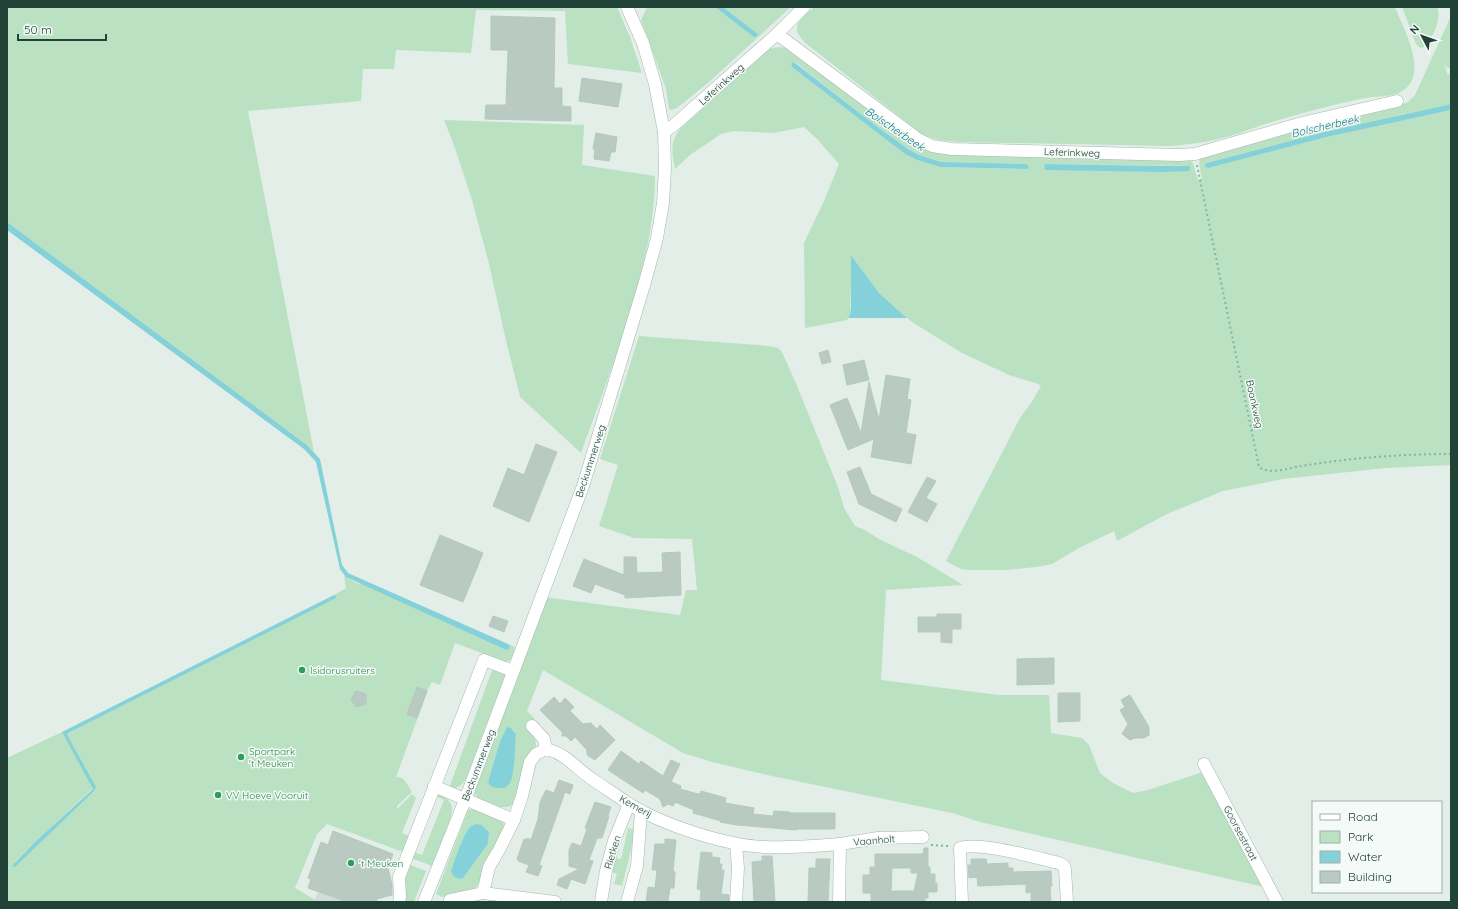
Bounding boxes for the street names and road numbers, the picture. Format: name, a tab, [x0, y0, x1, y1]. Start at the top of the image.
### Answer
street label: Leferinkweg	[696, 61, 747, 108]
street label: Leferinkweg	[1044, 145, 1100, 160]
street label: Boonkweg	[1243, 379, 1266, 429]
street label: Beckummerweg	[573, 423, 608, 499]
street label: Beckummerweg	[459, 727, 498, 803]
street label: Kemerij	[617, 792, 655, 821]
street label: Goorsestraat	[1221, 803, 1261, 864]
street label: Vaanholt	[853, 832, 896, 849]
street label: Rietken	[601, 834, 624, 871]

